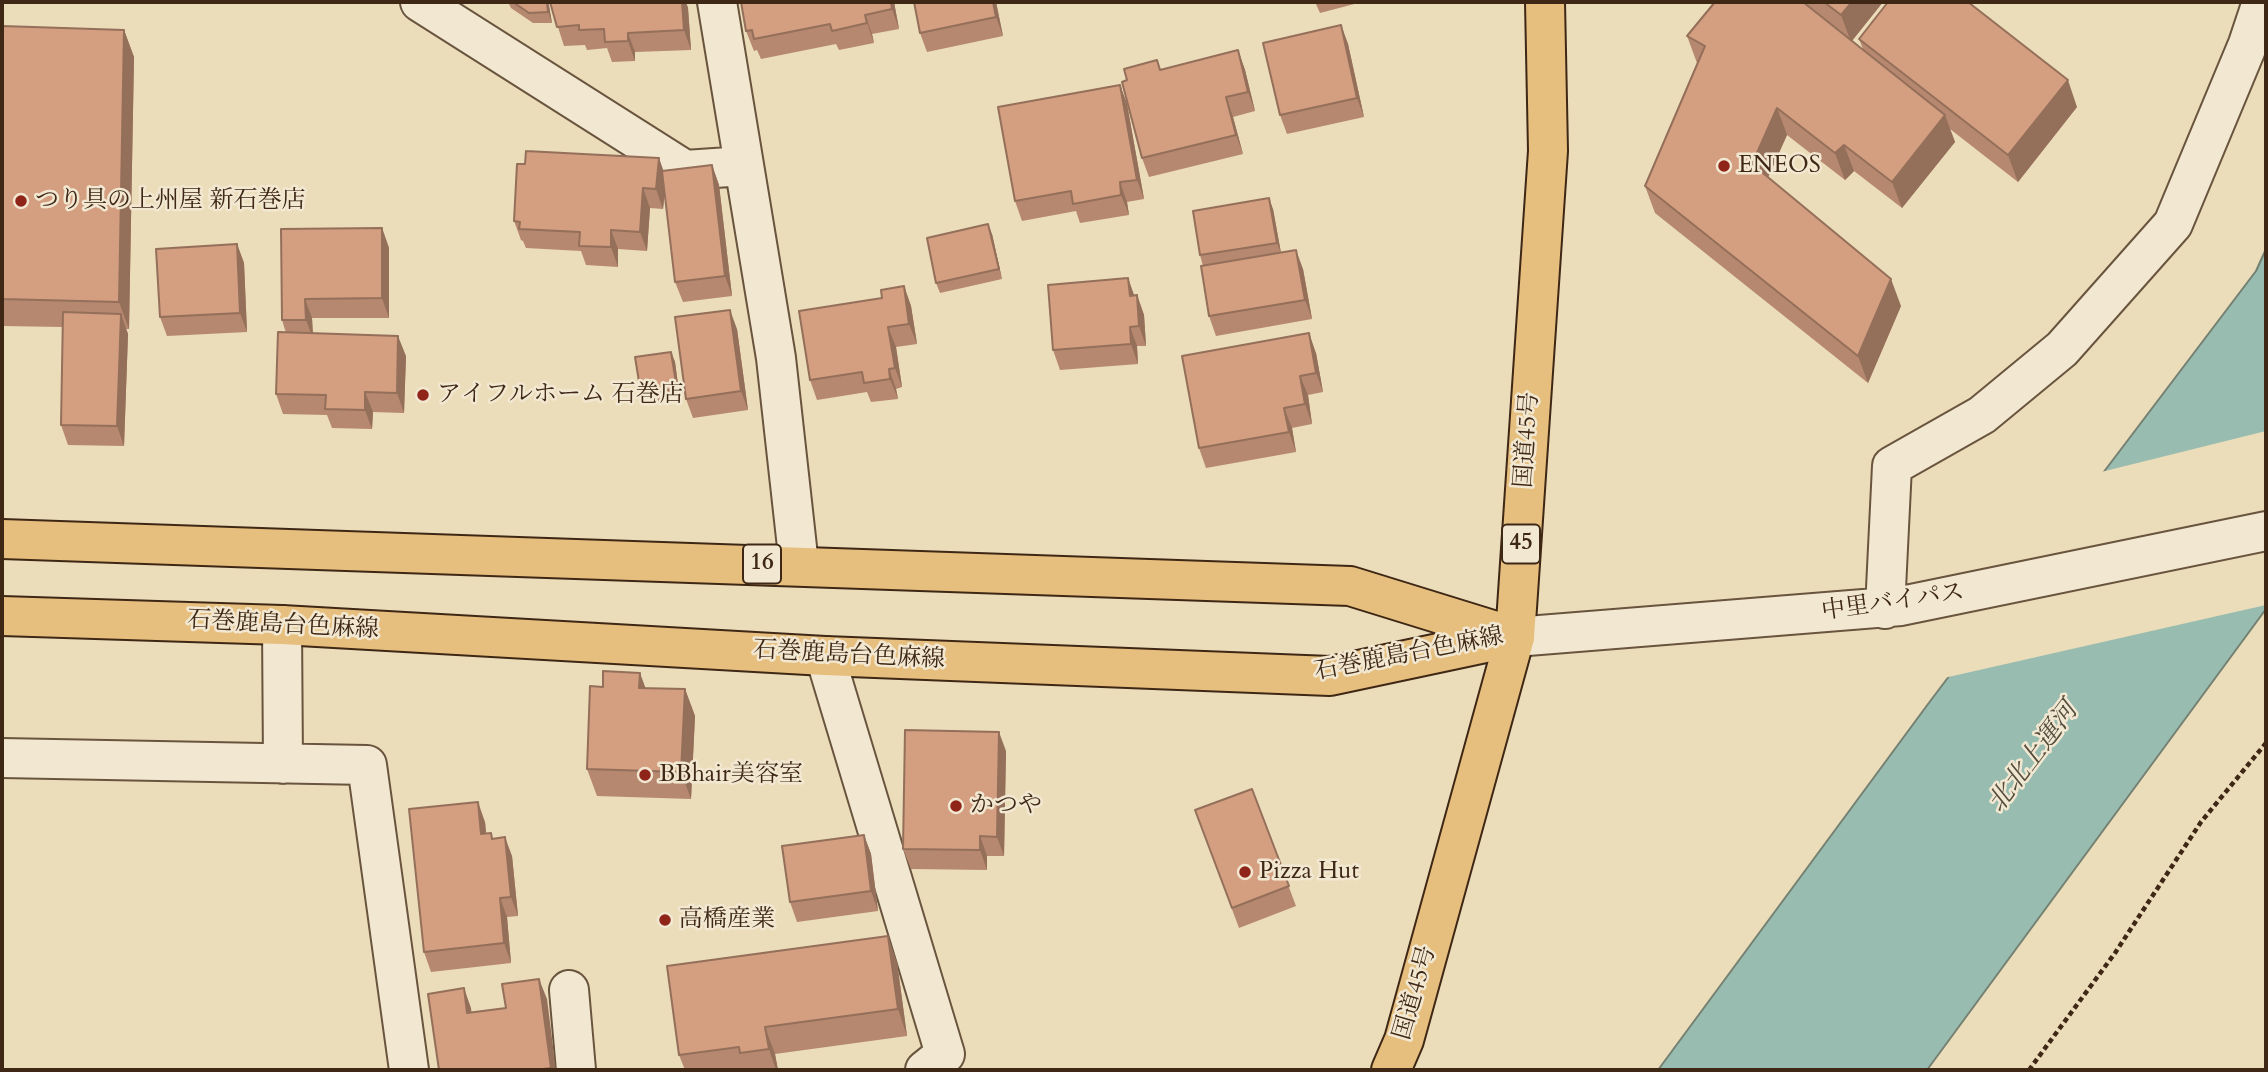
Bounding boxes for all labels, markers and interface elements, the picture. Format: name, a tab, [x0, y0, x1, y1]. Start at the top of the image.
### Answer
place label: ENEOS	[1738, 152, 1821, 180]
marker: ENEOS	[1716, 158, 1732, 174]
place label: つり具の上州屋 新石巻店	[35, 187, 305, 215]
marker: つり具の上州屋 新石巻店	[13, 193, 29, 209]
place label: アイフルホーム 石巻店	[437, 381, 683, 409]
marker: アイフルホーム 石巻店	[415, 387, 431, 403]
street label: 国道45号	[1510, 391, 1546, 489]
road number: 45	[1502, 524, 1540, 564]
road number: 16	[743, 544, 781, 584]
street label: 中里バイパス	[1820, 579, 1966, 627]
street label: 石巻鹿島台色麻線	[186, 607, 380, 645]
street label: 石巻鹿島台色麻線	[1312, 623, 1506, 687]
street label: 石巻鹿島台色麻線	[752, 637, 946, 675]
water label: 北北上運河	[1982, 697, 2086, 819]
place label: BBhair美容室	[659, 761, 803, 789]
marker: BBhair美容室	[637, 767, 653, 783]
place label: かつや	[970, 792, 1042, 820]
marker: かつや	[948, 798, 964, 814]
place label: Pizza Hut	[1259, 858, 1359, 886]
marker: Pizza Hut	[1237, 864, 1253, 880]
place label: 高橋産業	[679, 906, 775, 934]
marker: 高橋産業	[657, 912, 673, 928]
street label: 国道45号	[1389, 943, 1443, 1043]

